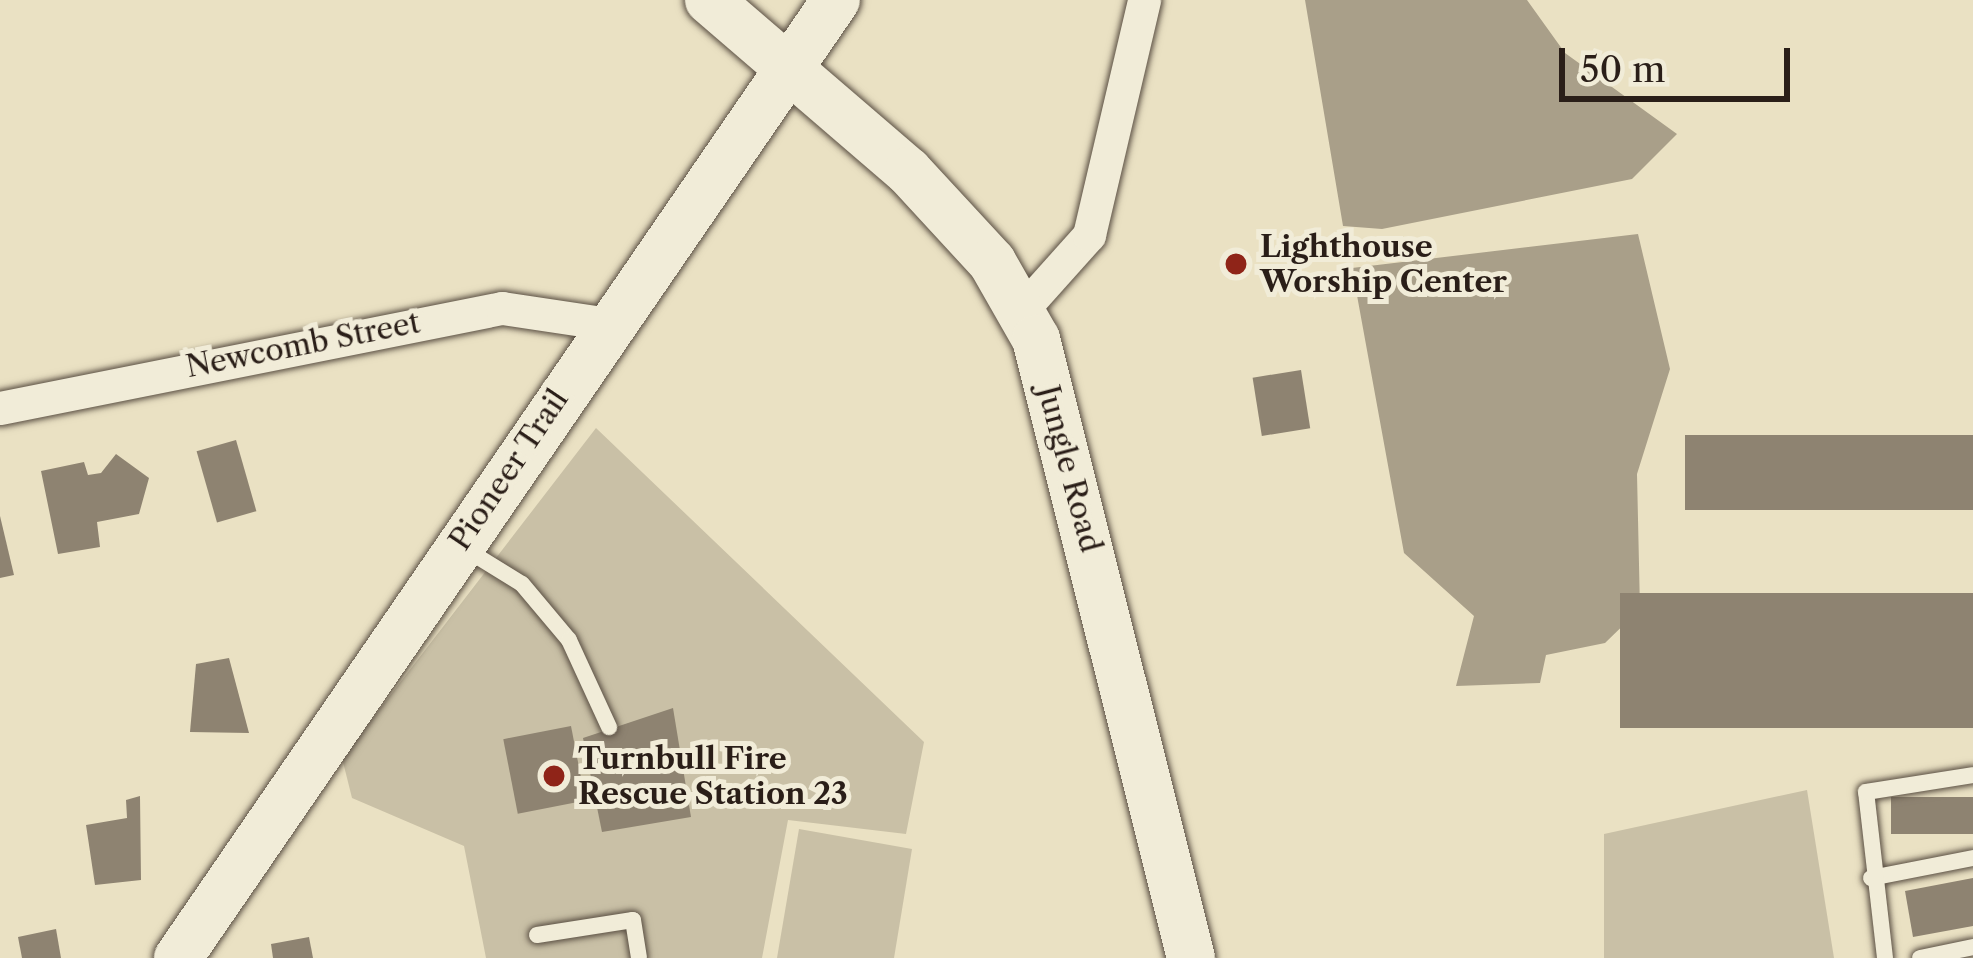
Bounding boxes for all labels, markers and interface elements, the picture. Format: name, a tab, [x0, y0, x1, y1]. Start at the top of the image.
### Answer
scale bar	[1565, 24, 1796, 98]
text: 50 m	[1580, 47, 1665, 91]
place label: Lighthouse Worship Center	[1260, 229, 1507, 300]
marker: Lighthouse Worship Center	[1223, 251, 1249, 277]
street label: Newcomb Street	[183, 305, 423, 385]
street label: Pioneer Trail	[442, 382, 576, 558]
street label: Jungle Road	[1029, 382, 1109, 556]
place label: Turnbull Fire Rescue Station 23	[578, 741, 848, 812]
marker: Turnbull Fire Rescue Station 23	[541, 763, 567, 789]

